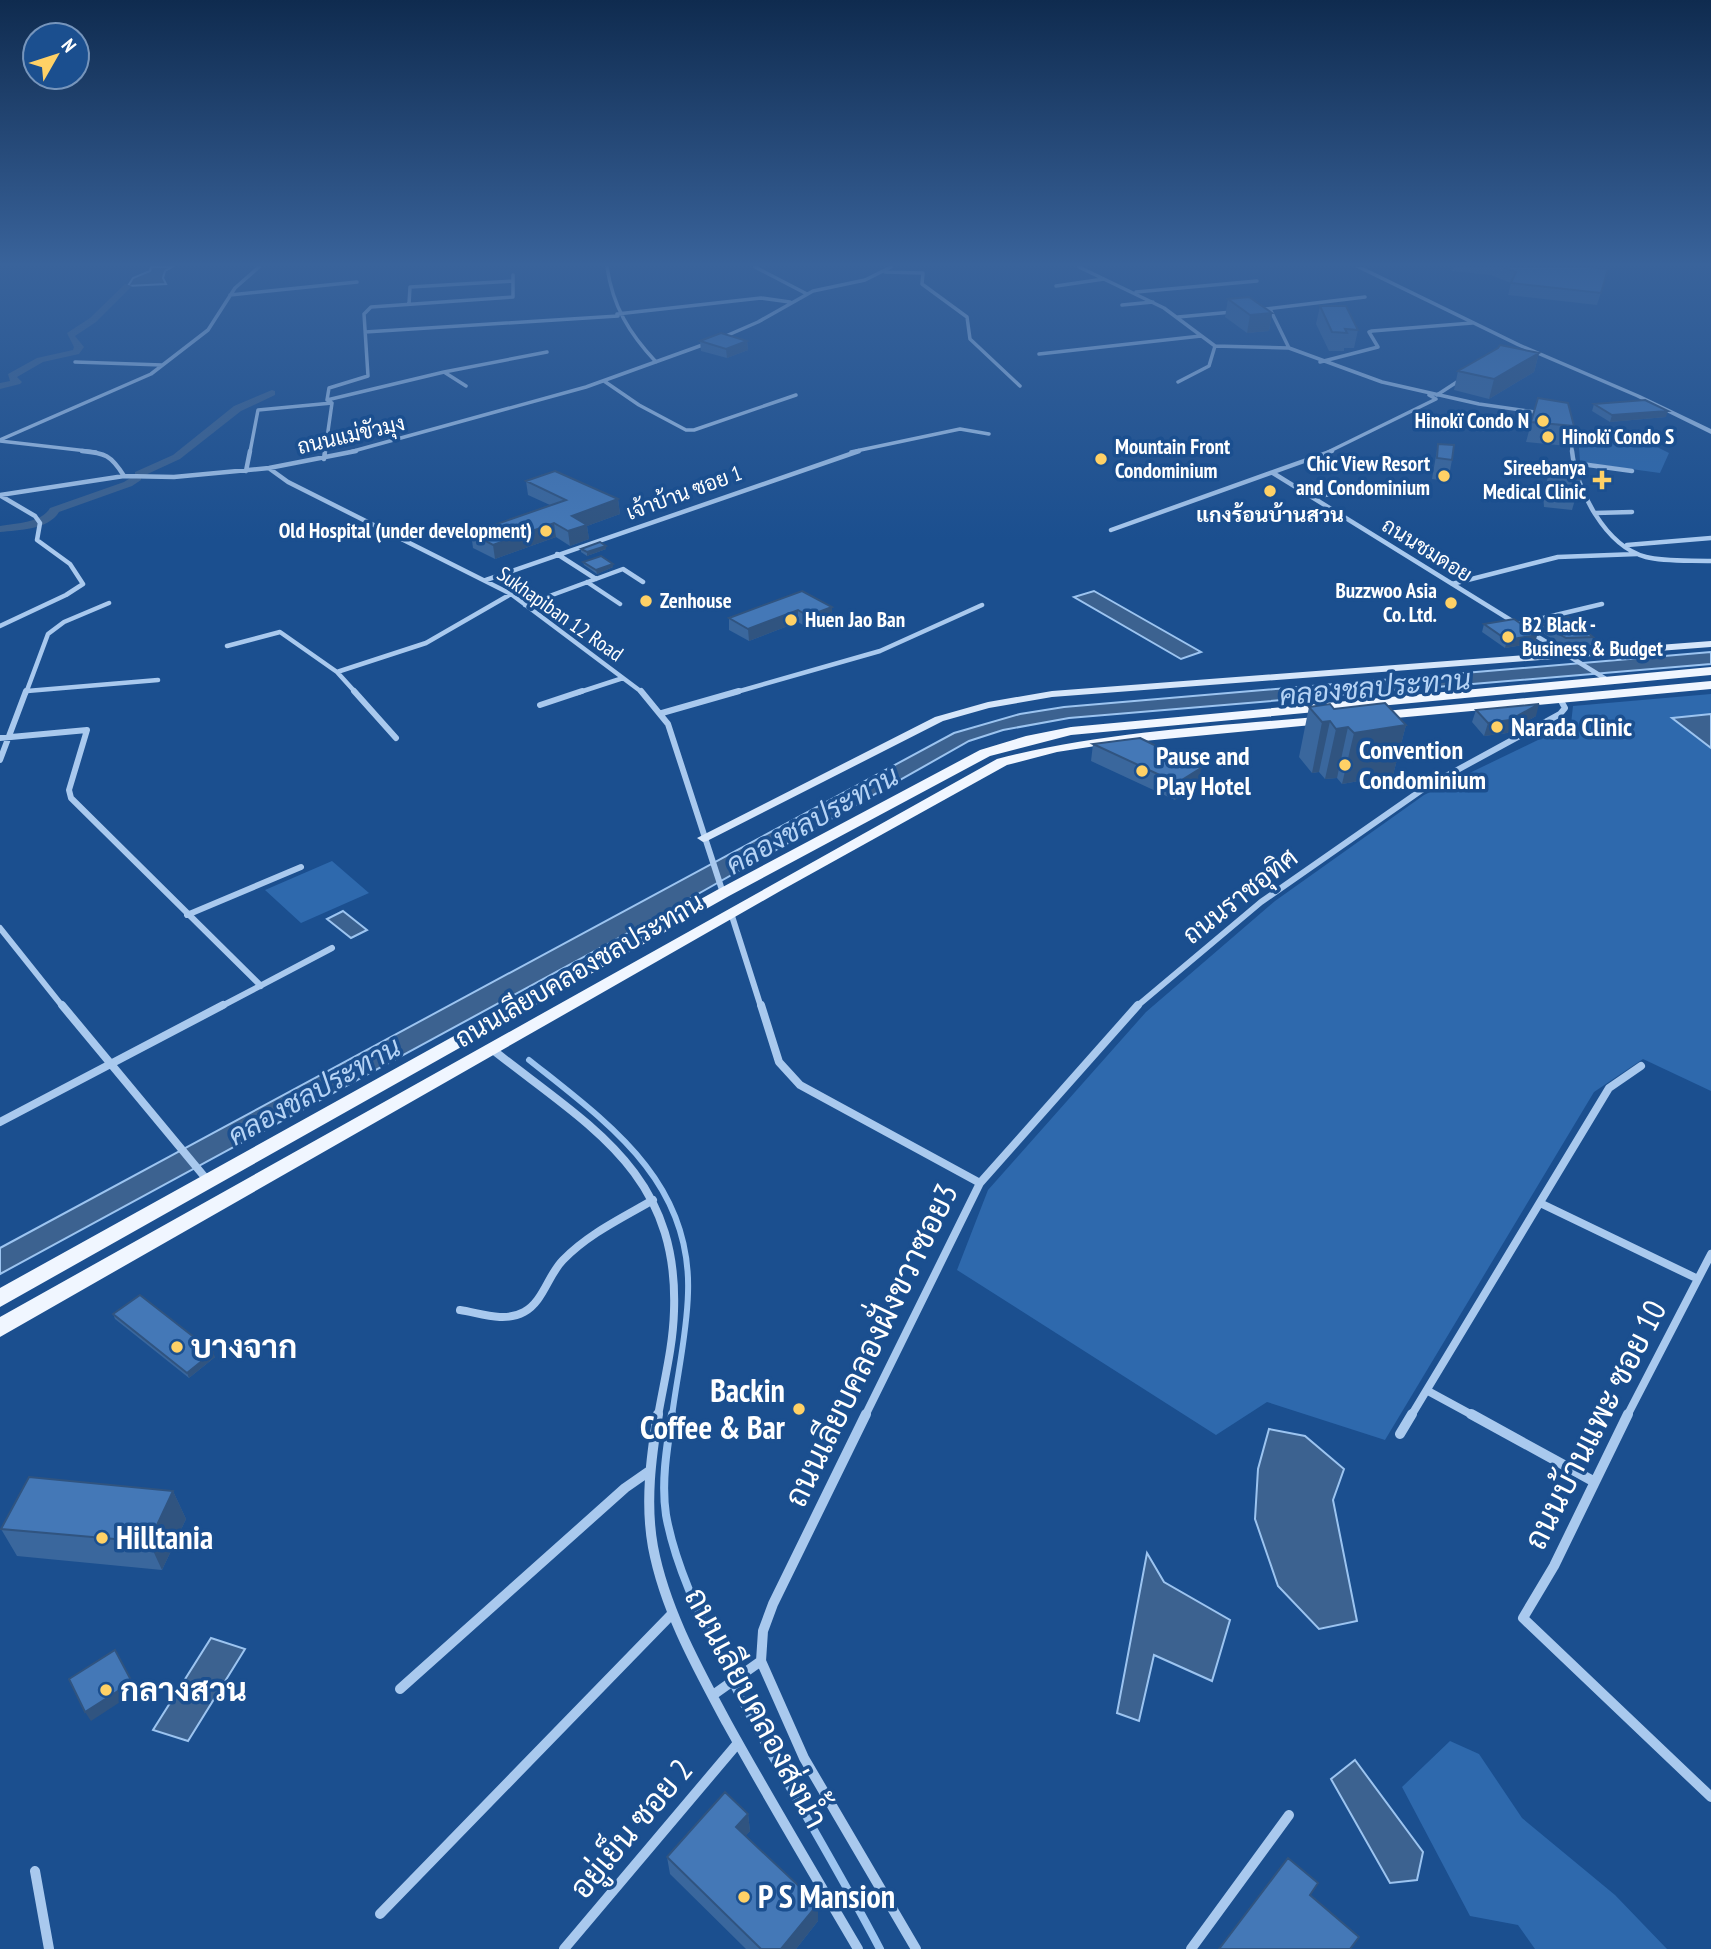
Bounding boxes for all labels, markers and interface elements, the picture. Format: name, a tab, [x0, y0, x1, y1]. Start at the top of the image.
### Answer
north arrow	[21, 21, 91, 91]
text: N	[57, 34, 82, 57]
place label: Hinokï Condo N	[1415, 407, 1529, 434]
street label: ถนนแม่ขัวมุง	[294, 409, 408, 461]
marker: Hinokï Condo N	[1535, 413, 1551, 429]
place label: Hinokï Condo S	[1562, 423, 1674, 450]
marker: Hinokï Condo S	[1540, 429, 1556, 445]
place label: Mountain Front Condominium	[1115, 433, 1230, 484]
place label: Chic View Resort and Condominium	[1296, 450, 1430, 501]
marker: Mountain Front Condominium	[1093, 451, 1109, 467]
place label: Sireebanya Medical Clinic	[1483, 454, 1587, 505]
street label: เจ้าบ้าน ซอย 1	[622, 459, 745, 526]
marker: Chic View Resort and Condominium	[1436, 468, 1452, 484]
marker: Sireebanya Medical Clinic	[1592, 470, 1612, 490]
marker: แกงร้อนบ้านสวน	[1262, 483, 1278, 499]
place label: แกงร้อนบ้านสวน	[1196, 501, 1344, 528]
street label: ถนนชมดอย	[1377, 511, 1477, 588]
place label: Old Hospital (under development)	[279, 517, 532, 544]
marker: Old Hospital (under development)	[538, 523, 554, 539]
street label: Sukhapiban 12 Road	[492, 560, 629, 667]
place label: Buzzwoo Asia Co. Ltd.	[1335, 577, 1437, 628]
place label: Zenhouse	[660, 587, 732, 614]
marker: Zenhouse	[638, 593, 654, 609]
marker: Buzzwoo Asia Co. Ltd.	[1443, 595, 1459, 611]
place label: Huen Jao Ban	[805, 606, 905, 633]
place label: B2 Black - Business & Budget	[1522, 611, 1663, 662]
marker: Huen Jao Ban	[783, 612, 799, 628]
marker: B2 Black - Business & Budget	[1500, 629, 1516, 645]
water label: คลองชลประทาน	[1278, 660, 1472, 713]
place label: Narada Clinic	[1511, 710, 1632, 743]
marker: Narada Clinic	[1489, 719, 1505, 735]
place label: Convention Condominium	[1359, 733, 1486, 796]
place label: Pause and Play Hotel	[1156, 739, 1252, 802]
water label: คลองชลประทาน	[719, 757, 905, 882]
marker: Convention Condominium	[1337, 757, 1353, 773]
marker: Pause and Play Hotel	[1134, 763, 1150, 779]
street label: ถนนราชอุทิศ	[1175, 840, 1305, 952]
street label: ถนนเลียบคลองชลประทาน	[449, 885, 709, 1054]
water label: คลองชลประทาน	[221, 1028, 407, 1153]
street label: ถนนเลียบคลองฝั่งขวาซอย3	[769, 1174, 967, 1513]
street label: ถนนบ้านแพะ ซอย 10	[1513, 1293, 1675, 1556]
place label: บางจาก	[191, 1325, 297, 1367]
marker: บางจาก	[169, 1339, 185, 1355]
place label: Backin Coffee & Bar	[640, 1369, 786, 1448]
marker: Backin Coffee & Bar	[791, 1401, 807, 1417]
place label: Hilltania	[116, 1516, 213, 1558]
marker: Hilltania	[94, 1530, 110, 1546]
street label: ถนนเลียบคลองส่งน้ำ	[676, 1577, 844, 1835]
place label: กลางสวน	[120, 1668, 247, 1710]
marker: กลางสวน	[98, 1682, 114, 1698]
street label: อยู่เย็น ซอย 2	[559, 1749, 703, 1908]
place label: P S Mansion	[758, 1875, 895, 1917]
marker: P S Mansion	[736, 1889, 752, 1905]

